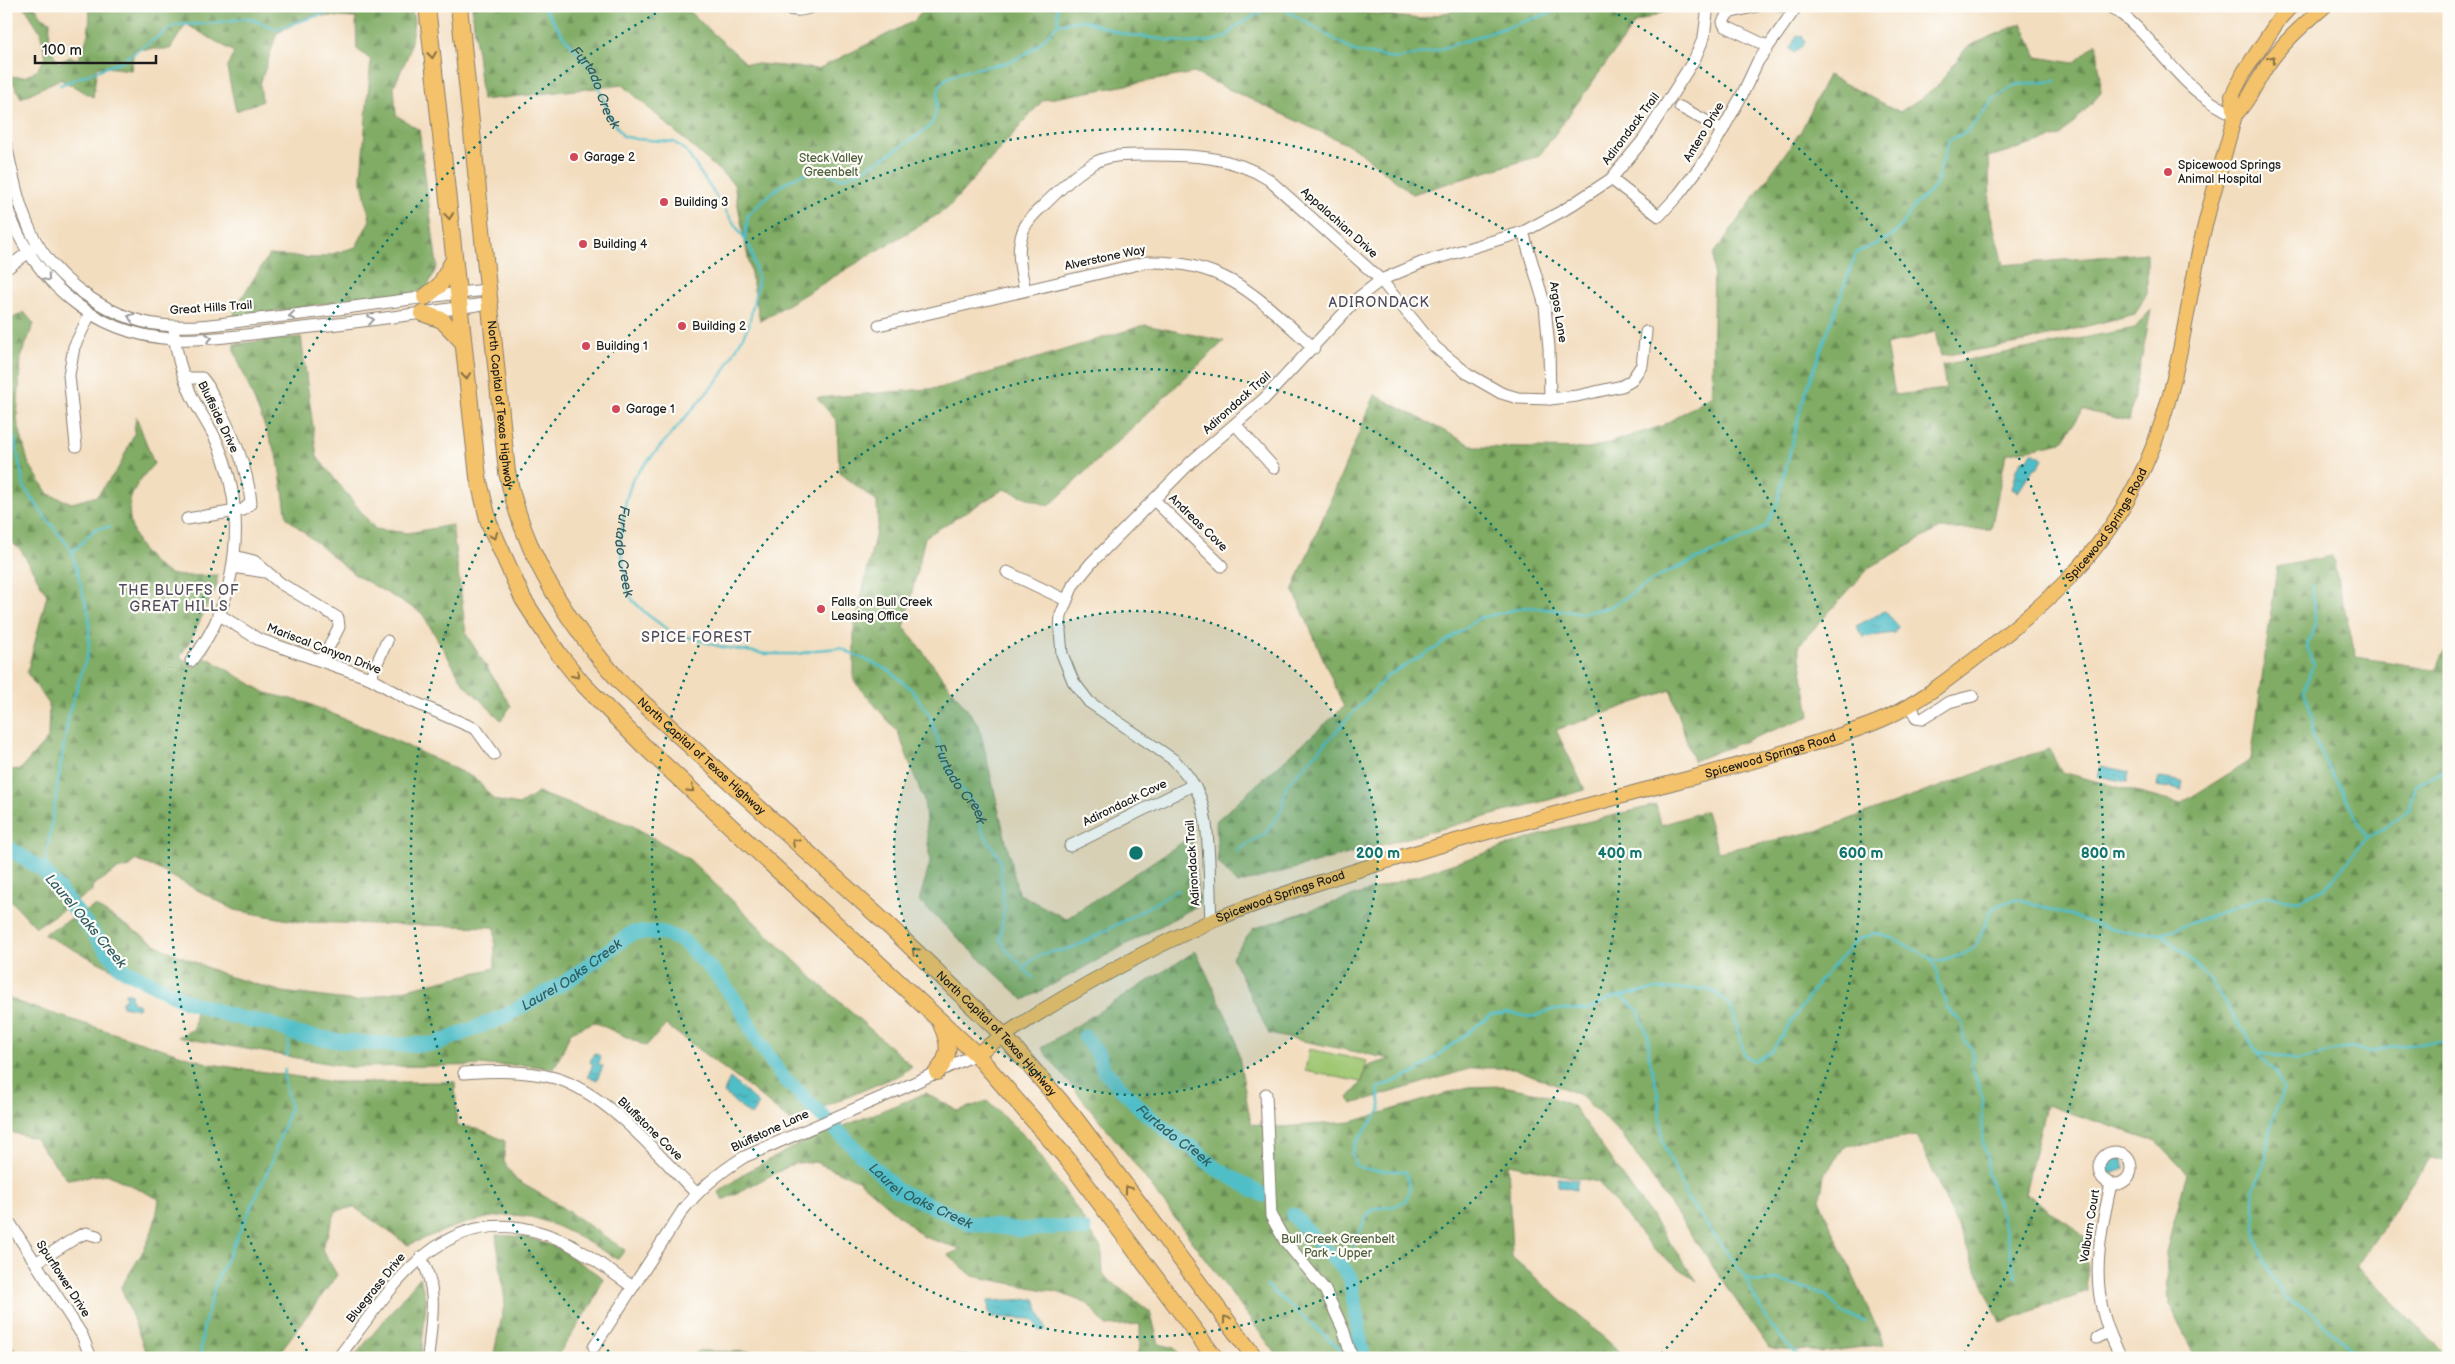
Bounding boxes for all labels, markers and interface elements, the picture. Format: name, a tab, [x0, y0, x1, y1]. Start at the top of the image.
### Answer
scale bar	[35, 32, 156, 64]
text: 100 m	[42, 41, 82, 60]
water label: Furtado Creek	[567, 42, 625, 133]
one-way arrow	[426, 51, 437, 59]
one-way arrow	[2266, 55, 2275, 65]
street label: Adirondack Trail	[1599, 90, 1663, 168]
street label: Antero Drive	[1680, 99, 1728, 165]
place label: Garage 2	[584, 150, 635, 165]
marker: Garage 2	[568, 151, 580, 163]
park label: Steck Valley Greenbelt	[799, 151, 863, 180]
place label: Spicewood Springs Animal Hospital	[2178, 158, 2281, 187]
marker: Spicewood Springs Animal Hospital	[2162, 166, 2174, 178]
street label: Appalachian Drive	[1297, 185, 1381, 261]
place label: Building 3	[674, 195, 728, 210]
marker: Building 3	[658, 196, 670, 208]
one-way arrow	[443, 213, 454, 221]
place label: Building 4	[593, 237, 648, 252]
marker: Building 4	[577, 238, 589, 250]
street label: Alverstone Way	[1063, 242, 1147, 274]
one-way arrow	[41, 272, 50, 281]
street label: Argos Lane	[1546, 280, 1570, 344]
district label: ADIRONDACK	[1328, 294, 1430, 311]
street label: Great Hills Trail	[169, 298, 253, 318]
one-way arrow	[287, 310, 295, 321]
one-way arrow	[127, 313, 136, 323]
one-way arrow	[367, 315, 375, 325]
place label: Building 2	[692, 319, 746, 334]
street label: North Capital of Texas Highway	[484, 320, 518, 489]
marker: Building 2	[676, 320, 688, 332]
one-way arrow	[206, 333, 214, 344]
place label: Building 1	[596, 339, 648, 354]
marker: Building 1	[580, 340, 592, 352]
street label: Adirondack Trail	[1200, 369, 1274, 437]
one-way arrow	[460, 372, 471, 380]
street label: Bluffside Drive	[194, 379, 242, 455]
place label: Garage 1	[626, 402, 675, 417]
marker: Garage 1	[610, 403, 622, 415]
street label: Spicewood Springs Road	[2062, 465, 2150, 585]
street label: Andreas Cove	[1165, 491, 1231, 555]
water label: Furtado Creek	[611, 505, 638, 601]
one-way arrow	[488, 531, 498, 539]
district label: THE BLUFFS OF GREAT HILLS	[119, 582, 239, 615]
place label: Falls on Bull Creek Leasing Office	[831, 595, 932, 624]
marker: Falls on Bull Creek Leasing Office	[815, 603, 827, 615]
street label: Mariscal Canyon Drive	[265, 620, 383, 678]
district label: SPICE FOREST	[641, 629, 753, 646]
one-way arrow	[570, 669, 578, 678]
street label: North Capital of Texas Highway	[634, 694, 769, 818]
street label: Spicewood Springs Road	[1703, 729, 1838, 781]
water label: Furtado Creek	[931, 741, 990, 825]
street label: Adirondack Cove	[1081, 776, 1169, 830]
one-way arrow	[686, 783, 695, 792]
street label: Adirondack Trail	[1183, 819, 1203, 907]
one-way arrow	[791, 839, 800, 848]
centre of rings	[1127, 844, 1145, 862]
text: 200 m	[1356, 844, 1400, 863]
text: 400 m	[1598, 844, 1642, 863]
text: 600 m	[1839, 844, 1884, 863]
text: 800 m	[2081, 844, 2125, 863]
street label: Spicewood Springs Road	[1214, 867, 1347, 926]
water label: Laurel Oaks Creek	[42, 871, 131, 972]
water label: Laurel Oaks Creek	[518, 934, 626, 1014]
one-way arrow	[912, 948, 921, 957]
street label: North Capital of Texas Highway	[933, 968, 1060, 1099]
street label: Bluffstone Cove	[614, 1094, 686, 1164]
water label: Furtado Creek	[1133, 1101, 1217, 1171]
street label: Bluffstone Lane	[729, 1106, 811, 1156]
water label: Laurel Oaks Creek	[866, 1159, 976, 1232]
one-way arrow	[1126, 1186, 1134, 1195]
street label: Valburn Court	[2077, 1188, 2103, 1264]
park label: Bull Creek Greenbelt Park - Upper	[1281, 1232, 1395, 1261]
street label: Spurflower Drive	[33, 1238, 93, 1320]
street label: Bluegrass Drive	[343, 1250, 409, 1326]
one-way arrow	[1223, 1315, 1232, 1325]

